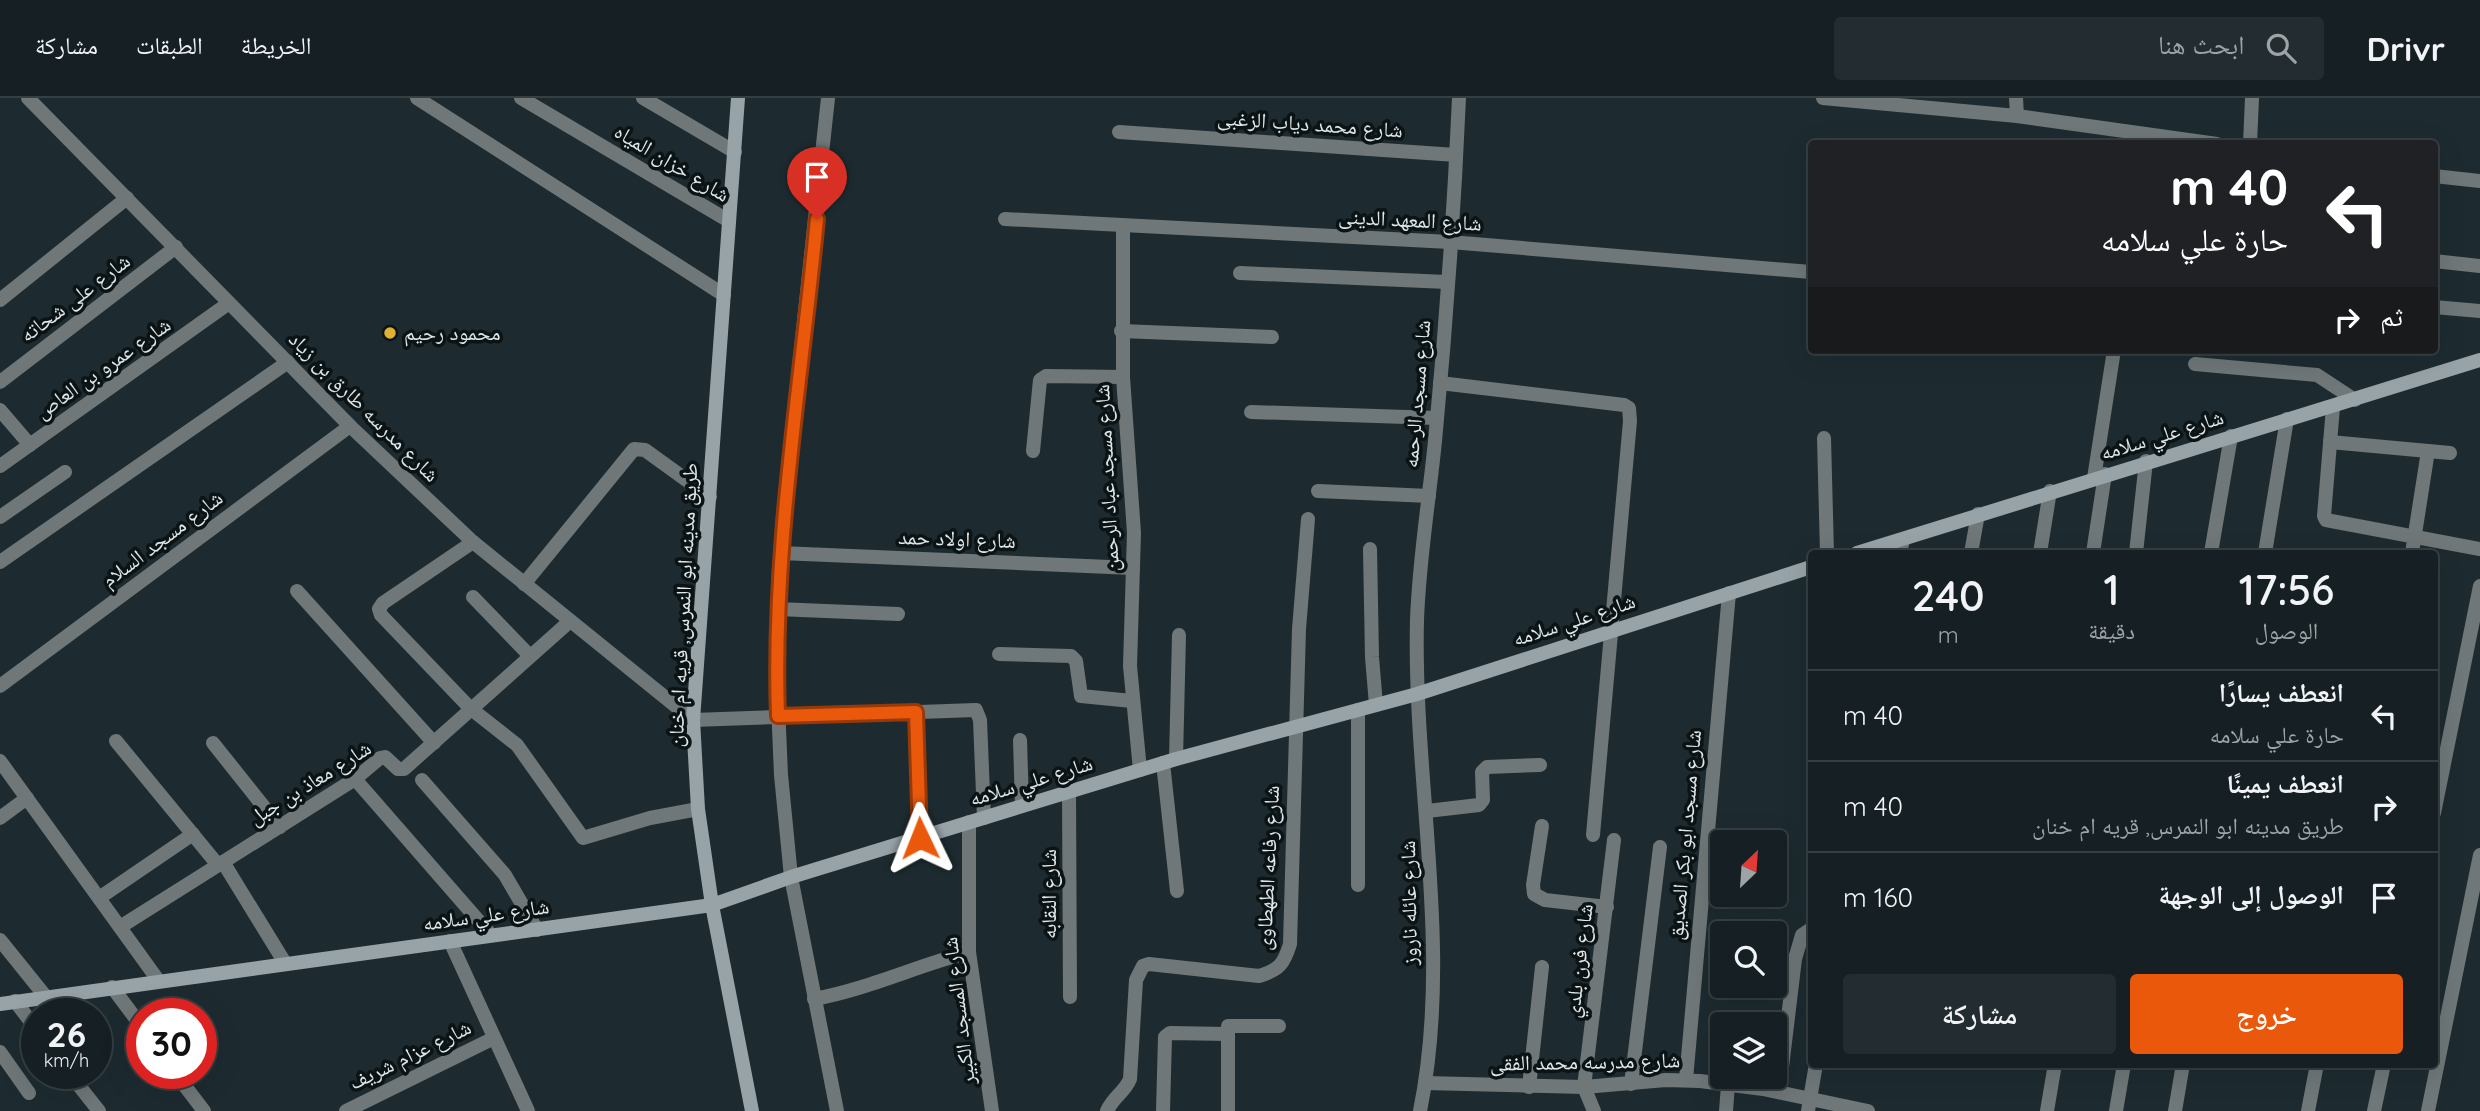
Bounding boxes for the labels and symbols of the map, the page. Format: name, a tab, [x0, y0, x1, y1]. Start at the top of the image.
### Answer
street label: شارع محمد دياب الزغبى	[1216, 104, 1404, 143]
street label: شارع خزان المياه	[610, 117, 735, 208]
pin	[787, 147, 847, 219]
street label: شارع المعهد الدينى	[1338, 202, 1482, 237]
street label: شارع على شحاته	[14, 247, 135, 348]
street label: شارع عمرو بن العاص	[30, 311, 176, 424]
place label: محمود رحيم	[404, 319, 501, 347]
street label: شارع مسجد الرحمه	[1397, 319, 1436, 469]
marker: محمود رحيم	[382, 325, 398, 341]
street label: شارع مدرسه طارق بن زياد	[283, 326, 445, 488]
street label: شارع مسجد عباد الرحمن	[1088, 384, 1125, 572]
street label: شارع علي سلامه	[2097, 403, 2228, 469]
street label: طريق مدينه ابو النمرس, قريه ام خنان	[662, 462, 704, 748]
street label: شارع مسجد السلام	[96, 484, 228, 594]
street label: شارع اولاد حمد	[898, 523, 1016, 554]
street label: شارع علي سلامه	[1509, 587, 1640, 655]
street label: شارع مسجد ابو بكر الصديق	[1662, 729, 1707, 941]
street label: شارع معاذ بن جبل	[243, 734, 376, 831]
street label: شارع علي سلامه	[966, 749, 1097, 815]
street label: شارع رفاعه الطهطاوى	[1250, 785, 1285, 951]
position arrow	[883, 801, 957, 875]
north arrow	[1710, 830, 1787, 906]
street label: شارع عائله ناروز	[1394, 840, 1423, 967]
street label: شارع النقابه	[1035, 849, 1062, 939]
street label: شارع علي سلامه	[421, 892, 551, 940]
street label: شارع فرن بلدي	[1558, 902, 1602, 1020]
street label: شارع المسجد الكبير	[936, 936, 981, 1087]
speed limit sign: 30	[126, 998, 217, 1089]
street label: شارع عزام شريف	[344, 1013, 476, 1097]
street label: شارع مدرسه محمد الفقى	[1490, 1046, 1680, 1077]

